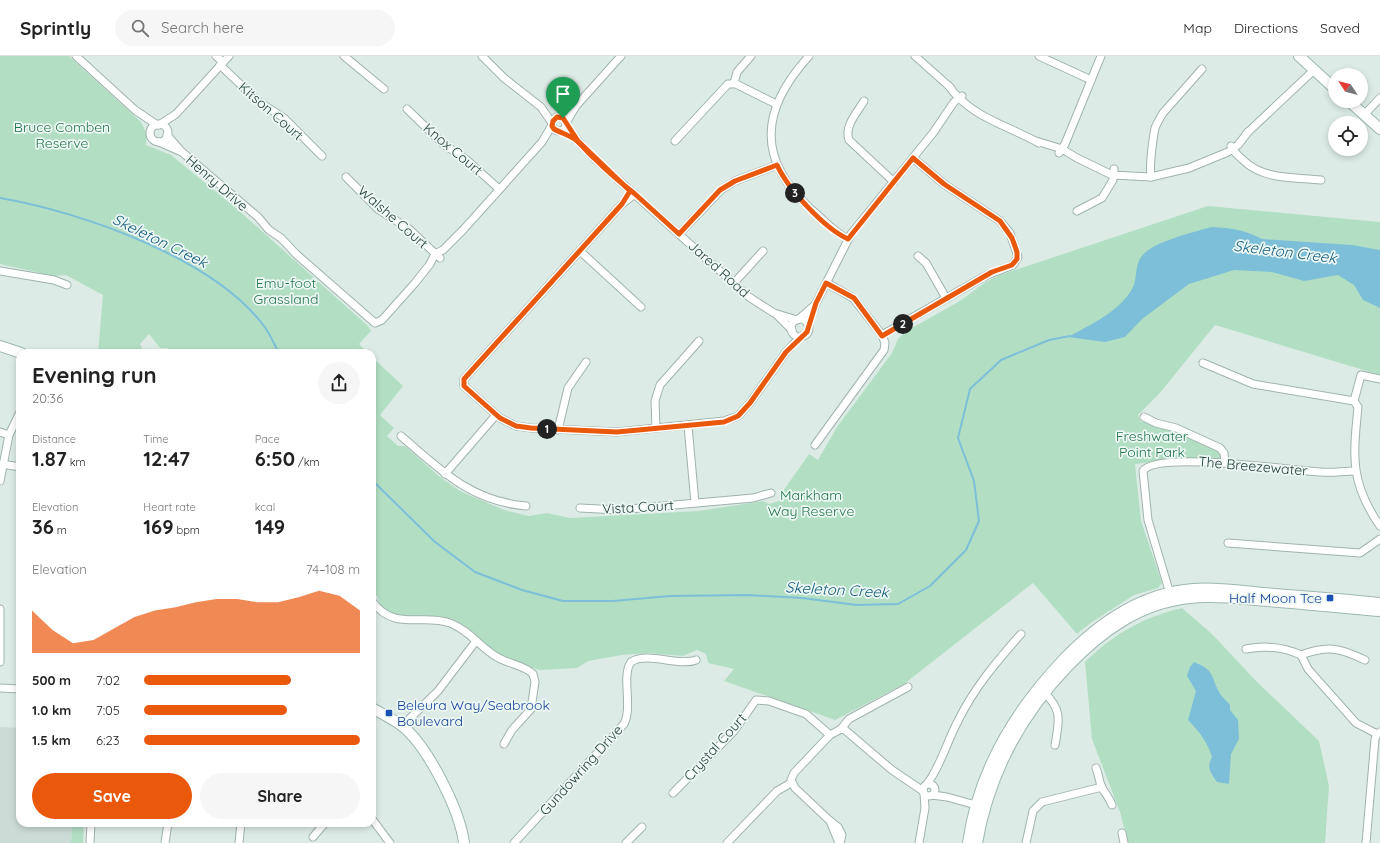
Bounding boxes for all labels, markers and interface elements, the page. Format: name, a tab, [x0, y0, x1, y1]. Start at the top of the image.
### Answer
search box	[115, 10, 395, 46]
text: Sprintly	[20, 16, 91, 40]
icon: search	[129, 17, 151, 39]
text: Search here	[161, 18, 244, 37]
text: Map	[1183, 19, 1212, 37]
text: Directions	[1234, 19, 1298, 37]
text: Saved	[1320, 19, 1360, 37]
north arrow	[1328, 68, 1368, 108]
map controls	[1328, 68, 1368, 156]
pin	[546, 77, 580, 118]
street label: Kitson Court	[235, 78, 307, 144]
icon: arrive	[552, 83, 574, 105]
button: locate	[1328, 116, 1368, 156]
park label: Bruce Comben Reserve	[14, 118, 110, 152]
street label: Knox Court	[420, 119, 487, 179]
street label: Henry Drive	[182, 151, 252, 215]
street label: Walshe Court	[354, 182, 432, 253]
pin: 3	[785, 183, 805, 203]
text: 3	[792, 186, 798, 200]
water label: Skeleton Creek	[110, 209, 213, 273]
water label: Skeleton Creek	[1233, 236, 1340, 267]
street label: Jared Road	[685, 237, 753, 301]
park label: Emu-foot Grassland	[254, 274, 318, 308]
pin: 2	[893, 314, 913, 334]
text: 2	[900, 317, 906, 331]
text: Evening run	[32, 361, 157, 389]
button: share	[318, 362, 360, 404]
text: 20:36	[32, 390, 63, 406]
pin: 1	[537, 419, 557, 439]
text: 1	[545, 422, 549, 436]
park label: Freshwater Point Park	[1116, 427, 1189, 461]
text: Distance	[32, 432, 76, 446]
text: Time	[143, 432, 169, 446]
text: Pace	[255, 432, 280, 446]
text: 1.87	[32, 446, 67, 471]
text: 12:47	[143, 446, 190, 471]
text: 6:50	[255, 446, 295, 471]
street label: The Breezewater	[1198, 452, 1309, 480]
text: km	[67, 455, 86, 469]
text: /km	[295, 455, 320, 469]
park label: Markham Way Reserve	[768, 486, 854, 520]
street label: Vista Court	[602, 496, 674, 518]
text: Elevation	[32, 500, 78, 514]
text: Heart rate	[143, 500, 196, 514]
text: kcal	[255, 500, 275, 514]
text: 36	[32, 514, 54, 539]
text: 169	[143, 514, 174, 539]
text: 149	[255, 514, 285, 539]
text: m	[54, 523, 67, 537]
text: bpm	[174, 523, 200, 537]
text: Elevation	[32, 561, 87, 577]
text: 74–108 m	[306, 561, 360, 577]
water label: Skeleton Creek	[785, 577, 891, 602]
place label: Half Moon Tce	[1229, 589, 1322, 607]
marker: Half Moon Tce	[1325, 593, 1335, 603]
text: 500 m	[32, 672, 71, 688]
text: 7:02	[96, 672, 120, 688]
place label: Beleura Way/Seabrook Boulevard	[397, 696, 550, 730]
text: 1.0 km	[32, 702, 71, 718]
text: 7:05	[96, 702, 120, 718]
marker: Beleura Way/Seabrook Boulevard	[384, 708, 394, 718]
street label: Crystal Court	[680, 709, 750, 785]
street label: Gundowring Drive	[536, 721, 627, 819]
text: 1.5 km	[32, 732, 71, 748]
text: 6:23	[96, 732, 119, 748]
button: Save	[32, 773, 192, 819]
button: Share	[200, 773, 360, 819]

